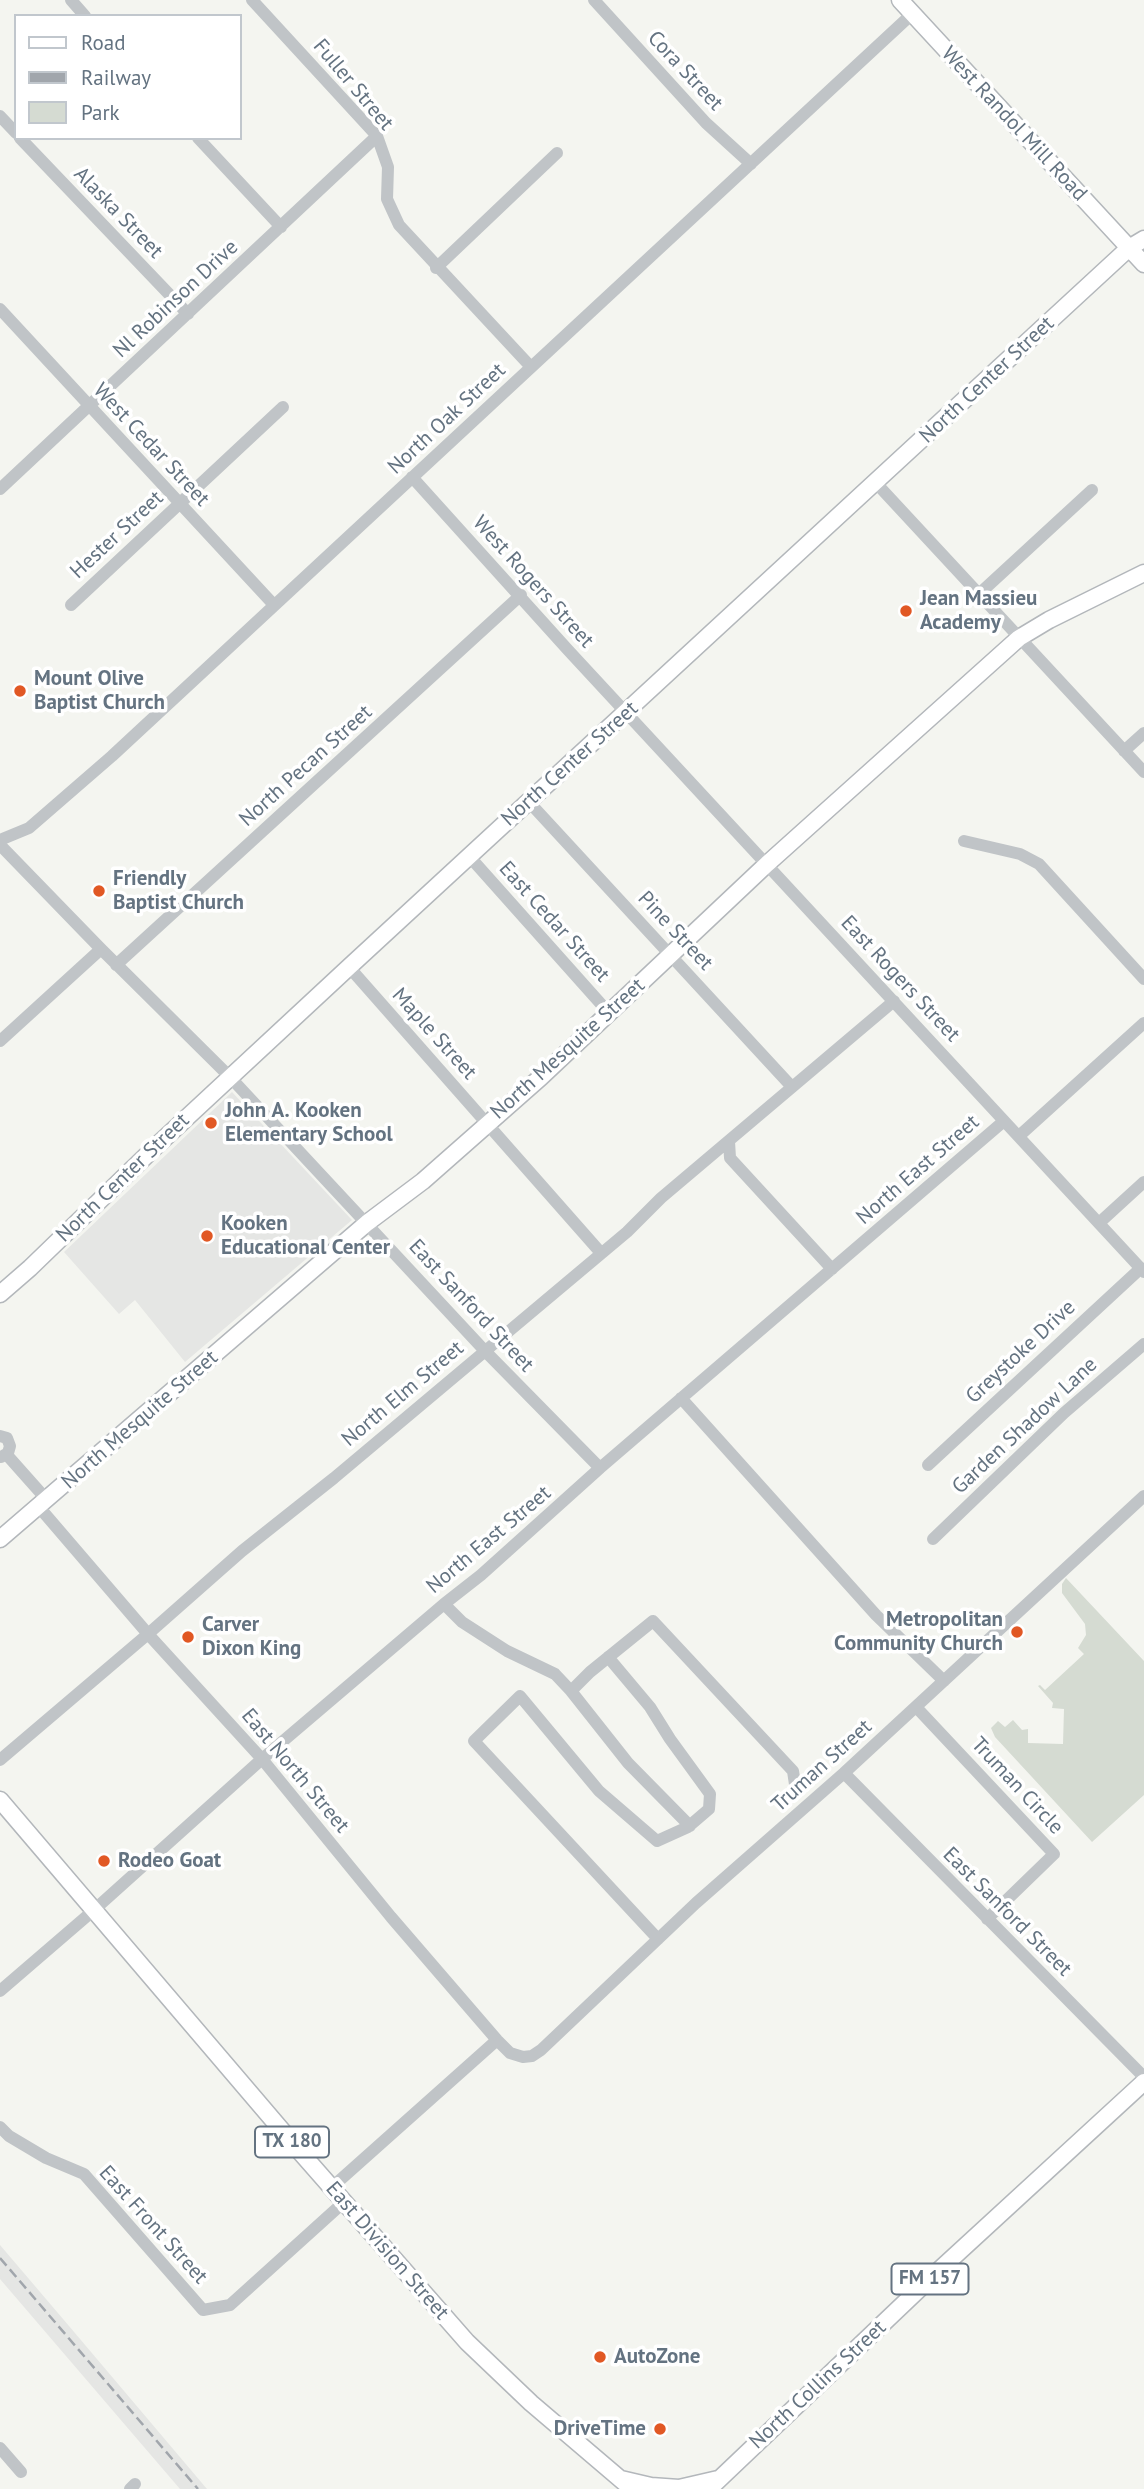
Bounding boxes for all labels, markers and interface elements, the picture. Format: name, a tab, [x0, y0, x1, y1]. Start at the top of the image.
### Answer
legend	[14, 14, 242, 140]
street label: Cora Street	[642, 26, 728, 116]
text: Road	[81, 29, 125, 56]
street label: Fuller Street	[308, 34, 398, 136]
street label: West Randol Mill Road	[936, 42, 1092, 206]
text: Railway	[81, 64, 151, 91]
text: Park	[81, 99, 120, 126]
street label: Alaska Street	[68, 162, 168, 264]
street label: Nl Robinson Drive	[108, 235, 244, 363]
street label: North Center Street	[915, 311, 1059, 449]
street label: North Oak Street	[383, 358, 511, 480]
street label: West Cedar Street	[88, 378, 214, 512]
street label: Hester Street	[65, 486, 169, 584]
street label: West Rogers Street	[467, 511, 599, 653]
place label: Jean Massieu Academy	[920, 586, 1037, 636]
marker: Jean Massieu Academy	[898, 603, 914, 619]
place label: Mount Olive Baptist Church	[34, 666, 165, 716]
marker: Mount Olive Baptist Church	[12, 683, 28, 699]
street label: North Center Street	[497, 696, 643, 832]
street label: North Pecan Street	[235, 700, 377, 832]
street label: East Cedar Street	[493, 857, 615, 987]
place label: Friendly Baptist Church	[113, 866, 244, 916]
marker: Friendly Baptist Church	[91, 883, 107, 899]
street label: Pine Street	[632, 886, 718, 976]
street label: East Rogers Street	[835, 911, 965, 1047]
street label: North Mesquite Street	[486, 973, 650, 1125]
street label: Maple Street	[386, 983, 482, 1085]
place label: John A. Kooken Elementary School	[225, 1098, 393, 1148]
street label: North Center Street	[51, 1108, 195, 1248]
street label: North East Street	[852, 1110, 984, 1230]
marker: John A. Kooken Elementary School	[203, 1115, 219, 1131]
place label: Kooken Educational Center	[221, 1211, 390, 1261]
marker: Kooken Educational Center	[199, 1228, 215, 1244]
street label: East Sanford Street	[403, 1235, 539, 1377]
street label: Greystoke Drive	[961, 1295, 1081, 1409]
street label: North Elm Street	[337, 1336, 469, 1452]
street label: North Mesquite Street	[57, 1345, 223, 1495]
street label: Garden Shadow Lane	[947, 1352, 1103, 1500]
street label: North East Street	[422, 1481, 556, 1599]
place label: Metropolitan Community Church	[834, 1607, 1003, 1657]
place label: Carver Dixon King	[202, 1612, 301, 1662]
marker: Metropolitan Community Church	[1009, 1624, 1025, 1640]
marker: Carver Dixon King	[180, 1629, 196, 1645]
street label: East North Street	[236, 1704, 354, 1838]
street label: Truman Street	[767, 1714, 877, 1818]
street label: Truman Circle	[966, 1732, 1068, 1840]
street label: East Sanford Street	[937, 1842, 1077, 1982]
place label: Rodeo Goat	[118, 1848, 221, 1874]
marker: Rodeo Goat	[96, 1853, 112, 1869]
road number: TX 180	[255, 2126, 329, 2158]
street label: East Front Street	[93, 2161, 213, 2289]
street label: East Division Street	[320, 2177, 454, 2325]
road number: FM 157	[892, 2264, 968, 2294]
street label: North Collins Street	[745, 2315, 891, 2455]
place label: AutoZone	[614, 2344, 700, 2370]
marker: AutoZone	[592, 2349, 608, 2365]
place label: DriveTime	[554, 2416, 646, 2442]
marker: DriveTime	[652, 2421, 668, 2437]

